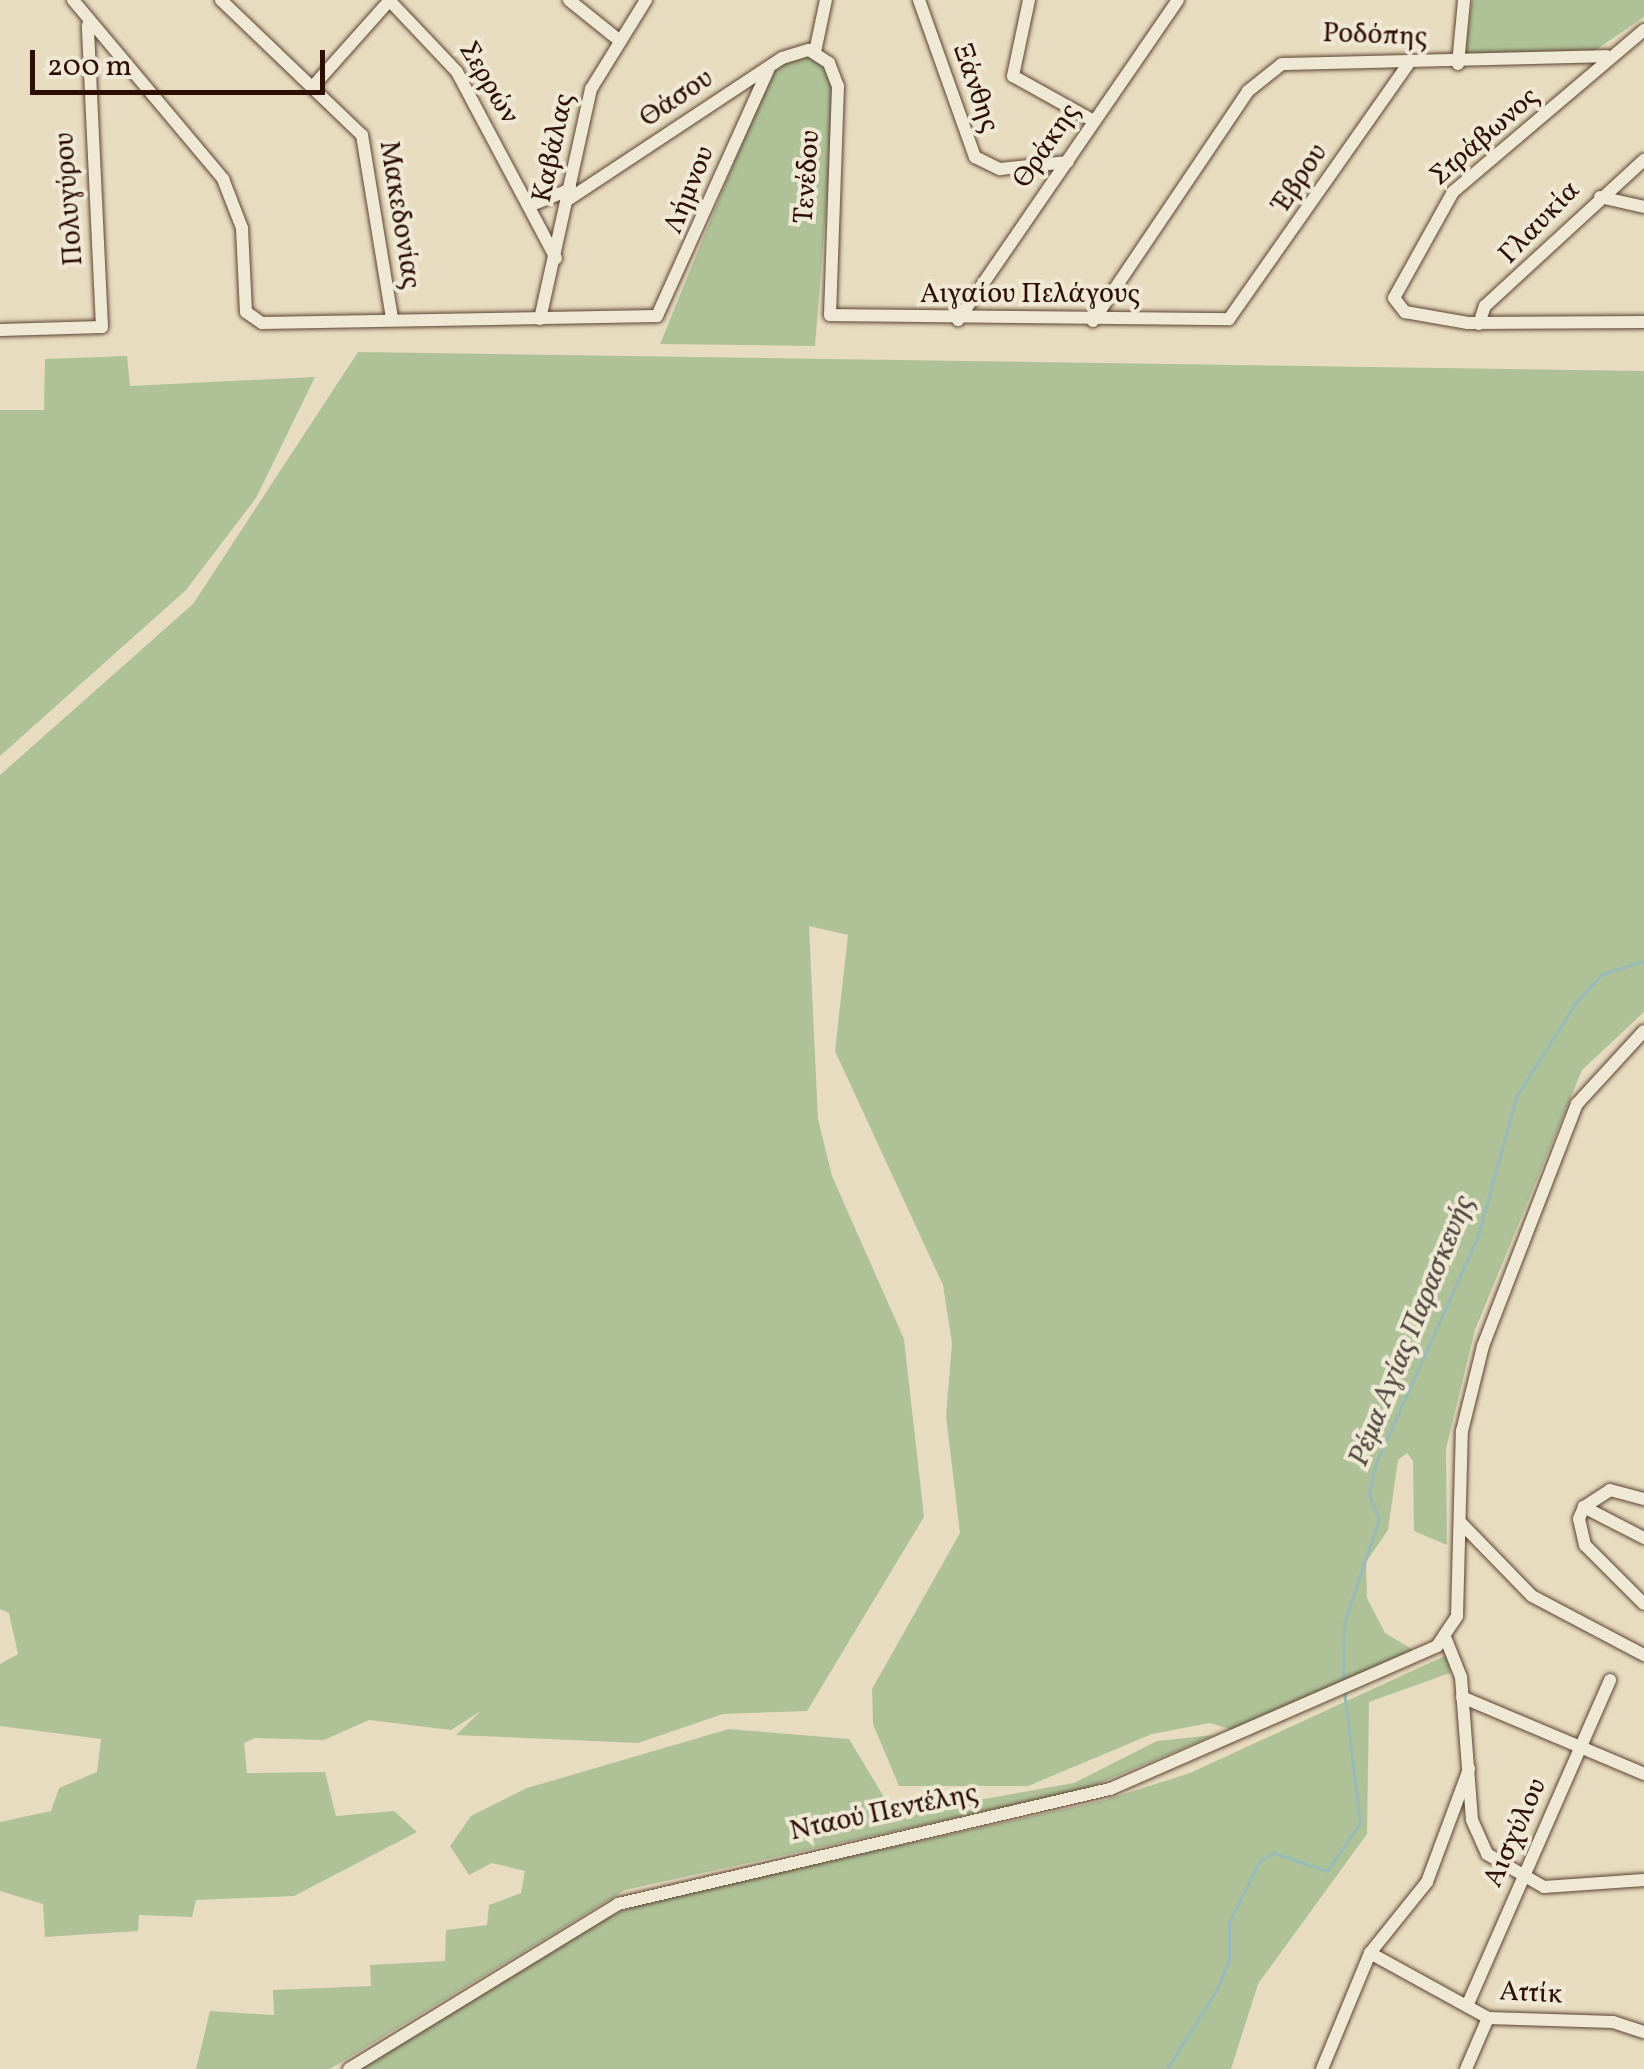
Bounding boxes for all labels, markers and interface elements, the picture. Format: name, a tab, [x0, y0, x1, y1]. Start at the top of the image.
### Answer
street label: Ροδόπης	[1322, 17, 1428, 55]
scale bar	[35, 30, 330, 92]
street label: Σερρών	[450, 36, 526, 130]
street label: Ξάνθης	[944, 39, 1006, 137]
text: 200 m	[47, 46, 132, 88]
street label: Θάσου	[634, 62, 720, 136]
street label: Στράβωνος	[1424, 81, 1546, 193]
street label: Καβάλας	[526, 90, 582, 206]
street label: Θράκης	[1006, 97, 1088, 195]
street label: Τενέδου	[788, 129, 828, 225]
street label: Πολυγύρου	[49, 131, 91, 267]
street label: Μακεδονίας	[371, 138, 427, 292]
street label: Έβρου	[1266, 138, 1336, 218]
street label: Λήμνου	[657, 141, 723, 239]
street label: Γλαυκία	[1492, 174, 1588, 272]
street label: Αιγαίου Πελάγους	[920, 278, 1140, 312]
water label: Ρέμα Αγίας Παρασκευής	[1341, 1190, 1483, 1472]
street label: Αισχύλου	[1477, 1773, 1555, 1893]
street label: Νταού Πεντέλης	[787, 1777, 981, 1849]
street label: Αττίκ	[1498, 1976, 1564, 2012]

